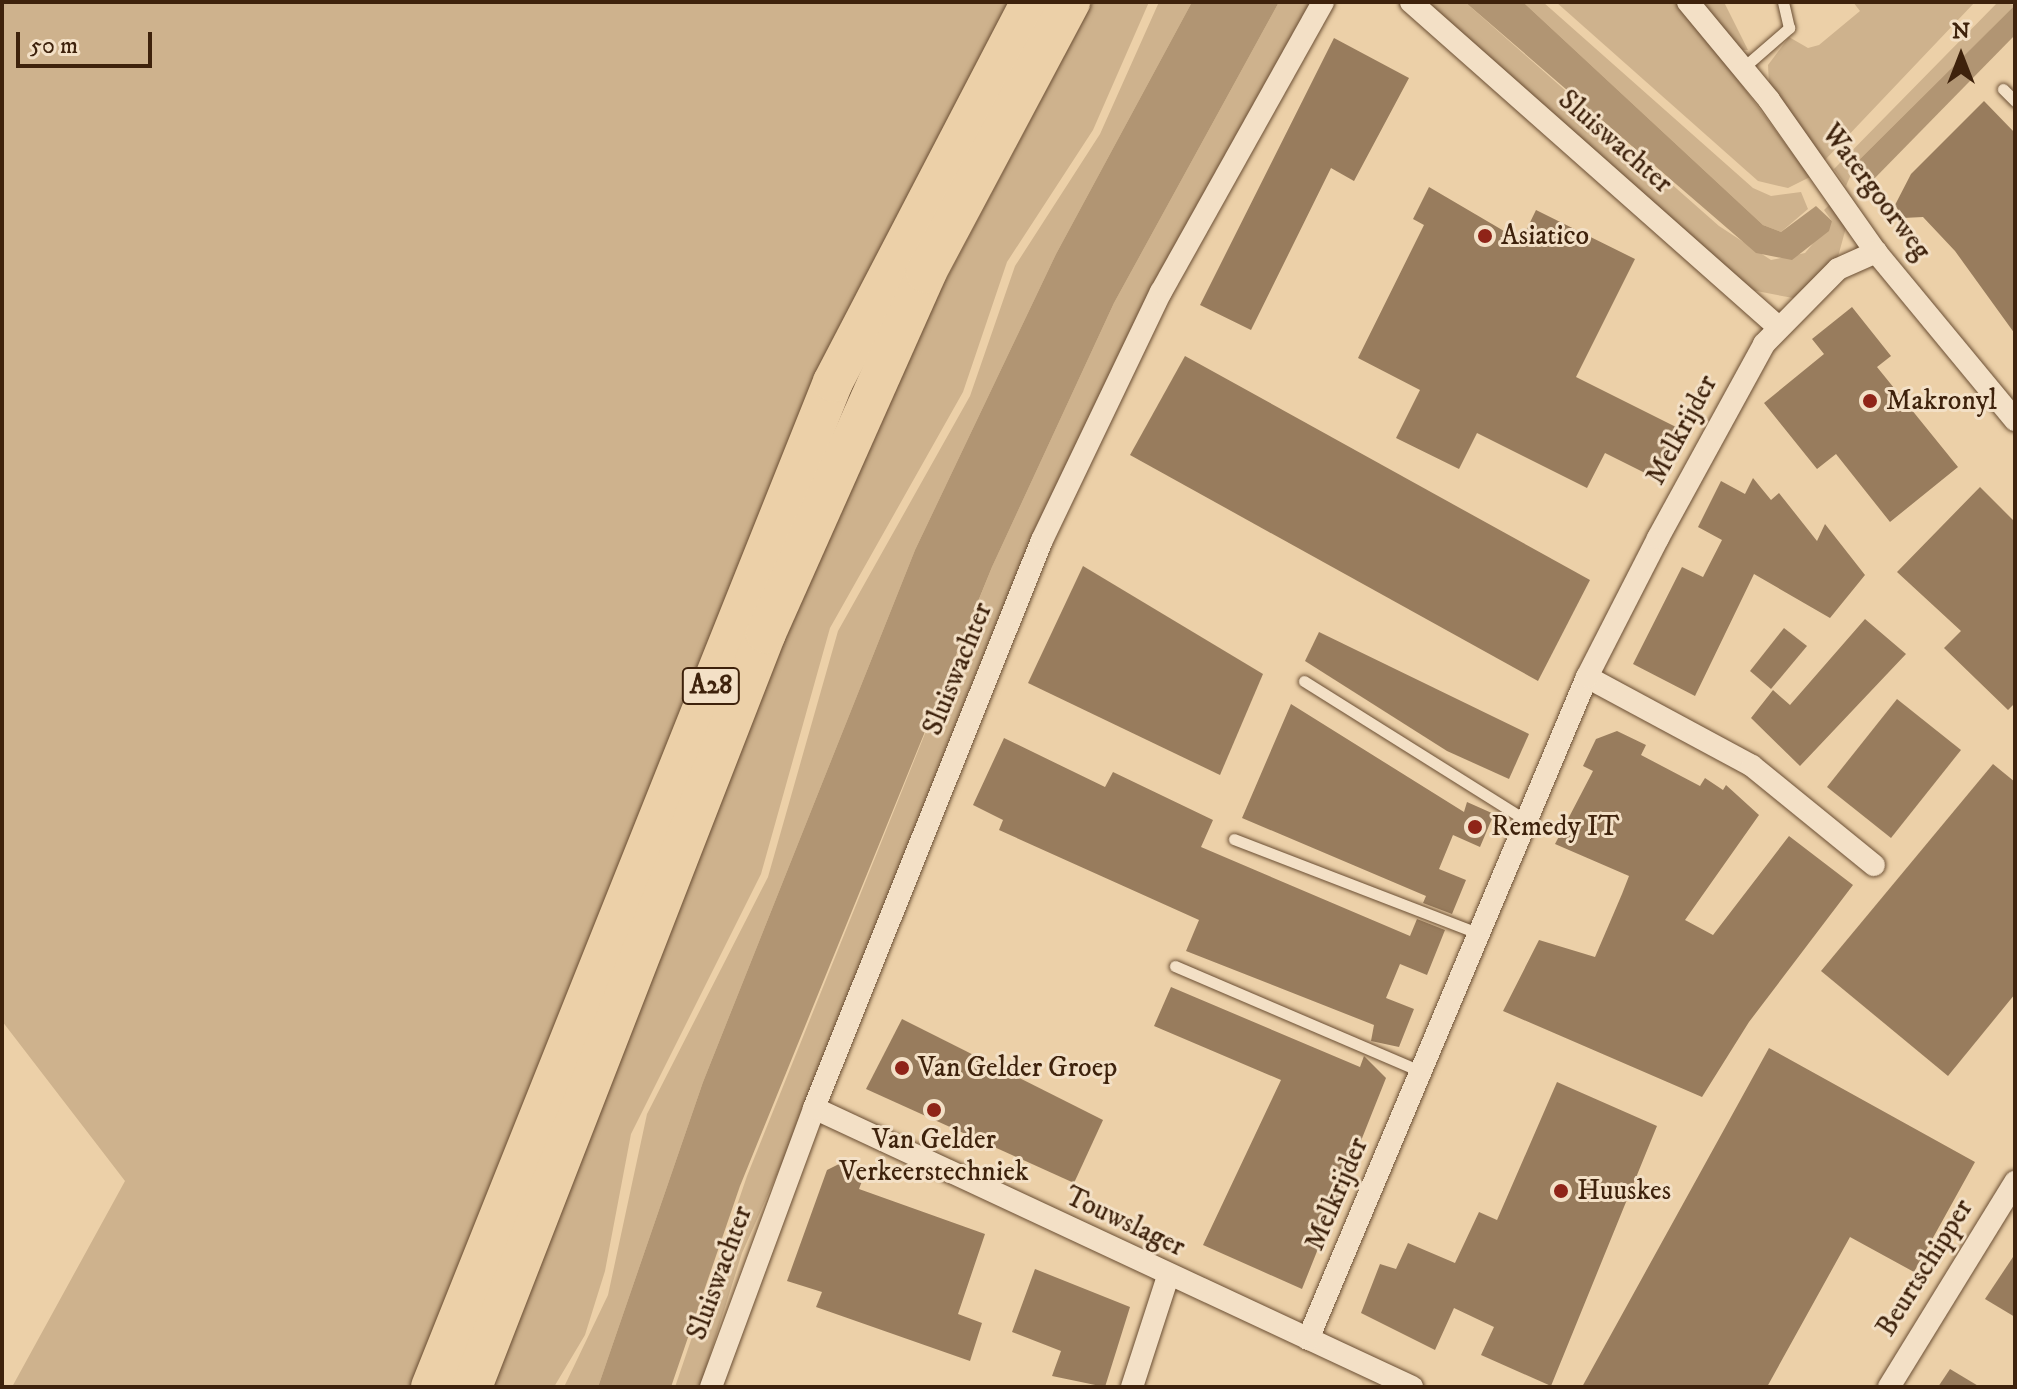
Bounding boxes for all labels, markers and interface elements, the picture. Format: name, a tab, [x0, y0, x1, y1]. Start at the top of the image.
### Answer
scale bar	[20, 16, 156, 66]
north arrow	[1921, 16, 2001, 96]
text: N	[1952, 18, 1970, 45]
text: 50 m	[30, 31, 78, 61]
street label: Sluiswachter	[1551, 83, 1679, 201]
street label: Watergoorweg	[1814, 117, 1938, 267]
place label: Asiatico	[1501, 219, 1589, 253]
marker: Asiatico	[1476, 227, 1494, 245]
street label: Melkrijder	[1639, 369, 1725, 491]
place label: Makronyl	[1886, 384, 1997, 418]
marker: Makronyl	[1861, 392, 1879, 410]
street label: Sluiswachter	[916, 598, 1000, 740]
road number: A28	[681, 664, 741, 708]
place label: Remedy IT	[1491, 810, 1619, 844]
marker: Remedy IT	[1466, 818, 1484, 836]
place label: Van Gelder Groep	[918, 1051, 1117, 1085]
marker: Van Gelder Groep	[893, 1059, 911, 1077]
marker: Van Gelder Verkeerstechniek	[925, 1101, 943, 1119]
place label: Van Gelder Verkeerstechniek	[839, 1123, 1029, 1189]
street label: Melkrijder	[1298, 1132, 1376, 1256]
place label: Huuskes	[1577, 1174, 1671, 1208]
street label: Touwslager	[1060, 1180, 1190, 1264]
marker: Huuskes	[1552, 1182, 1570, 1200]
street label: Beurtschipper	[1870, 1193, 1980, 1343]
street label: Sluiswachter	[680, 1201, 760, 1345]

